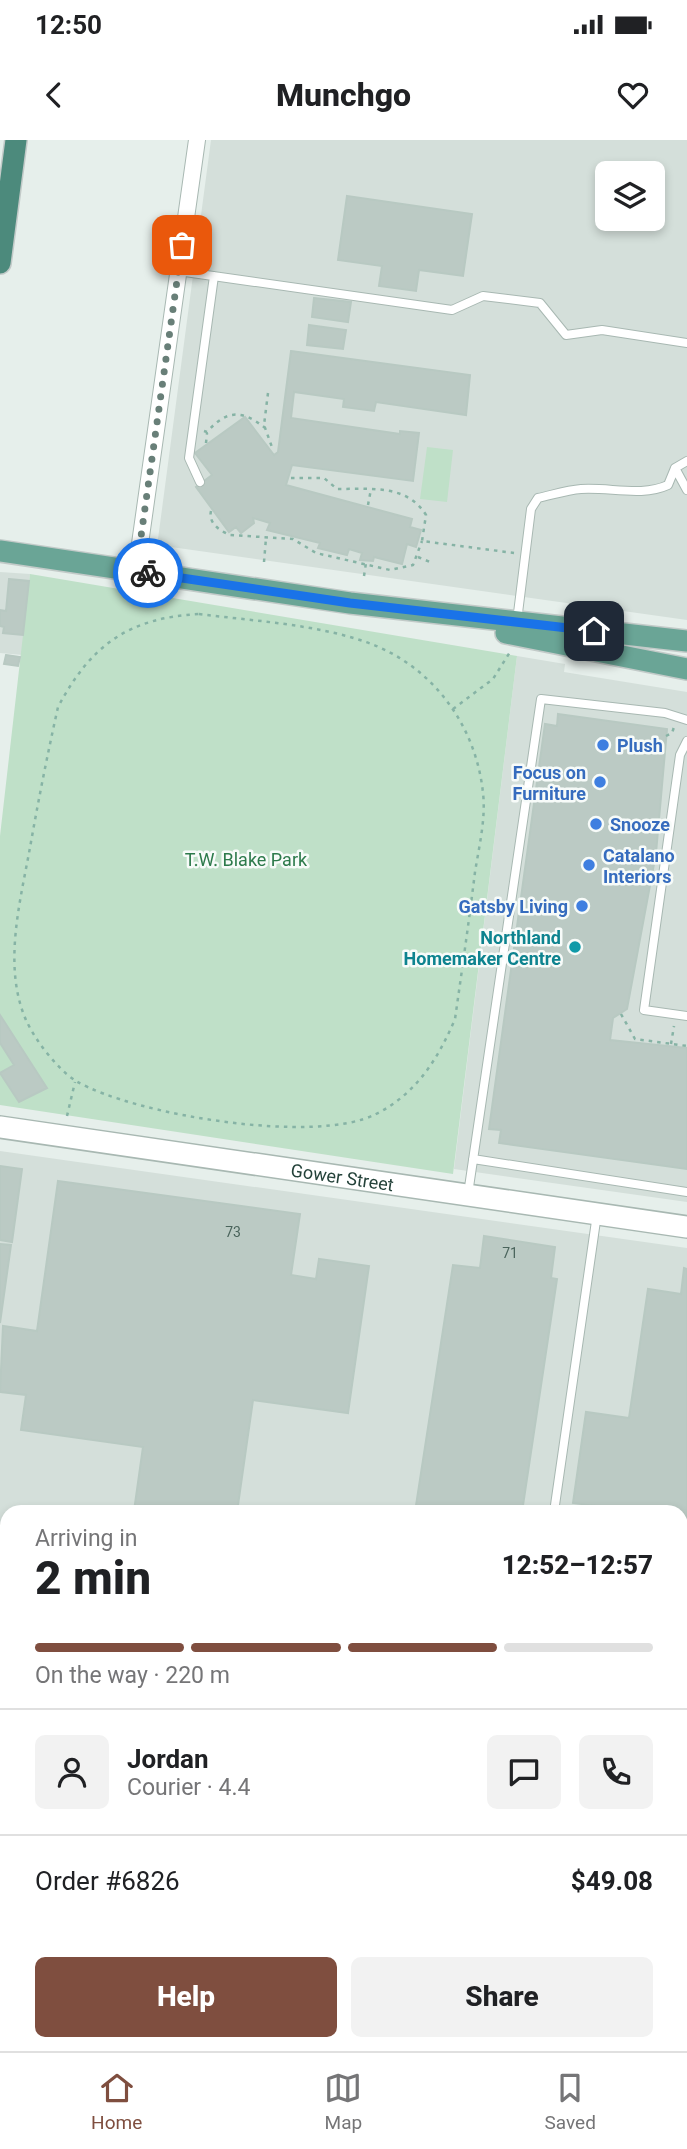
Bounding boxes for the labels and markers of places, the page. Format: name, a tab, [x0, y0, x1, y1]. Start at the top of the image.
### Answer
pin	[152, 215, 212, 275]
pin	[564, 601, 624, 661]
place label: Plush	[617, 735, 663, 756]
marker: Plush	[595, 737, 611, 753]
place label: Focus on Furniture	[512, 762, 586, 804]
marker: Focus on Furniture	[592, 774, 608, 790]
place label: Snooze	[610, 814, 670, 835]
marker: Snooze	[588, 816, 604, 832]
place label: Catalano Interiors	[603, 845, 675, 887]
marker: Catalano Interiors	[581, 857, 597, 873]
place label: Gatsby Living	[458, 896, 568, 917]
marker: Gatsby Living	[574, 898, 590, 914]
place label: Northland Homemaker Centre	[404, 927, 561, 969]
marker: Northland Homemaker Centre	[567, 939, 583, 955]

